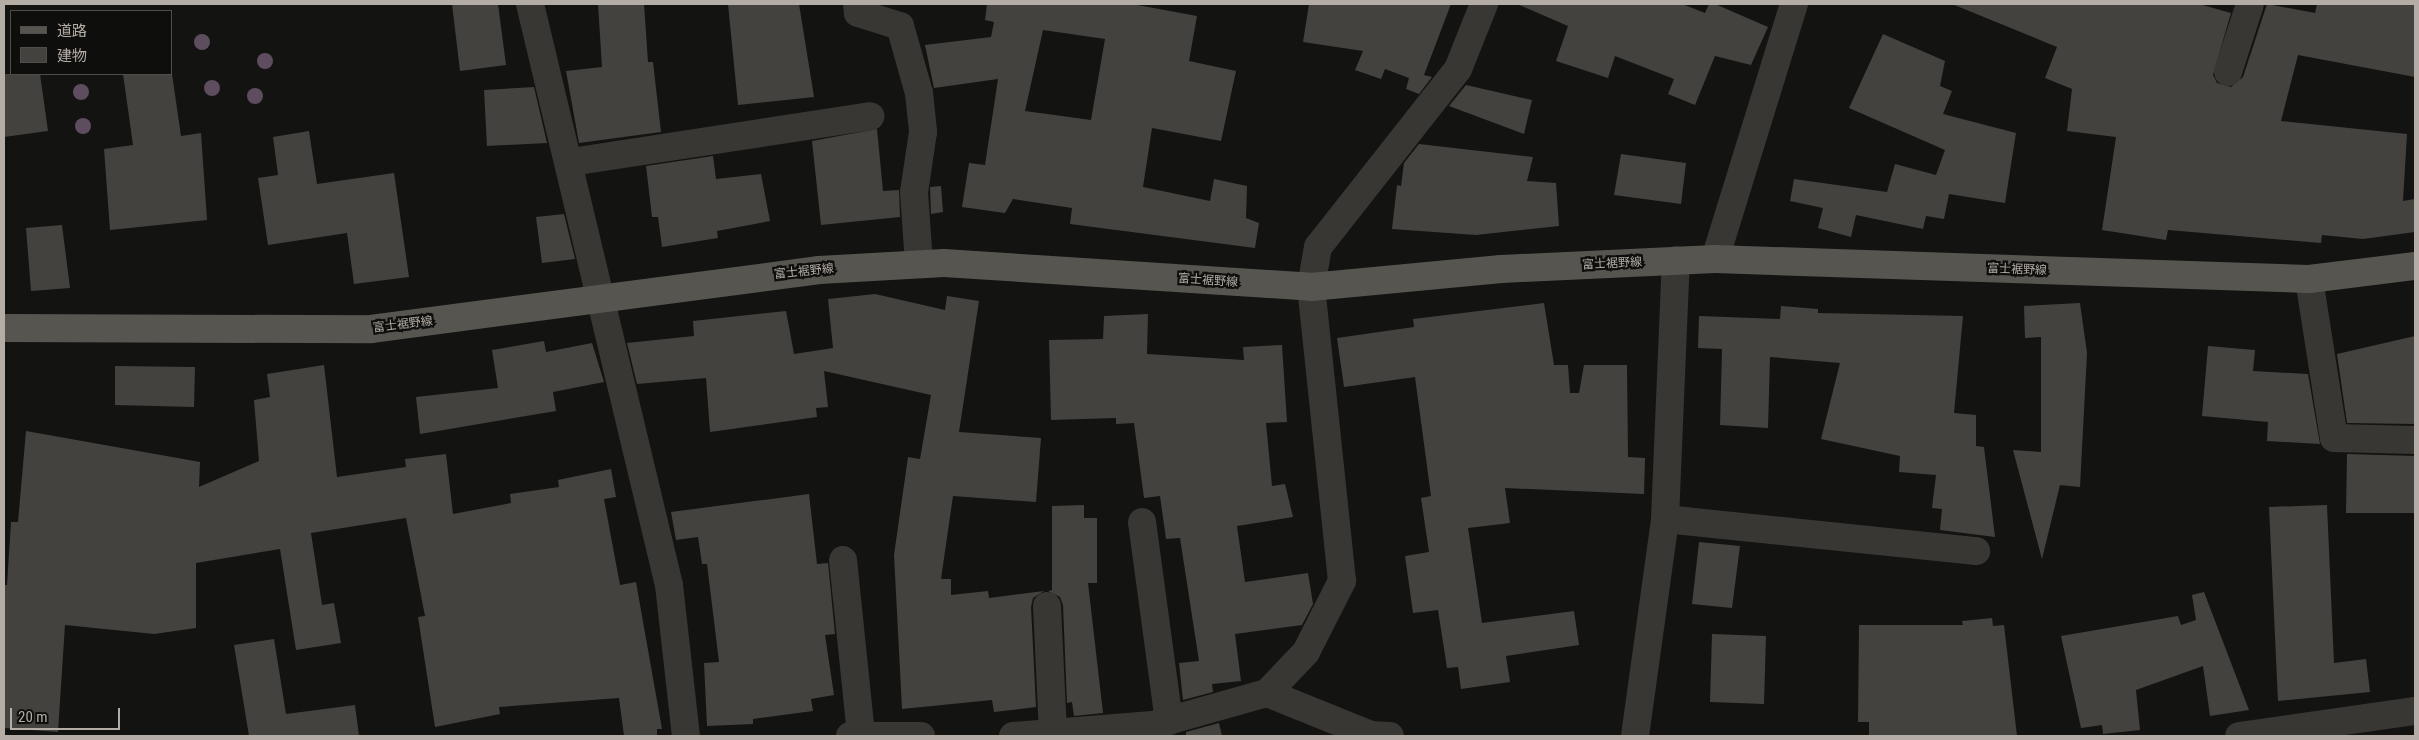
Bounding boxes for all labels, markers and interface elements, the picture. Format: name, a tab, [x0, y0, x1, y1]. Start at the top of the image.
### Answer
legend	[10, 10, 172, 75]
text: 道路	[57, 22, 87, 40]
text: 建物	[57, 47, 87, 65]
street label: 富士裾野線	[1582, 255, 1642, 273]
street label: 富士裾野線	[773, 262, 835, 282]
street label: 富士裾野線	[1987, 262, 2047, 278]
street label: 富士裾野線	[1178, 272, 1238, 290]
street label: 富士裾野線	[372, 314, 434, 336]
scale bar	[12, 698, 122, 730]
text: 20 m	[18, 708, 48, 726]

